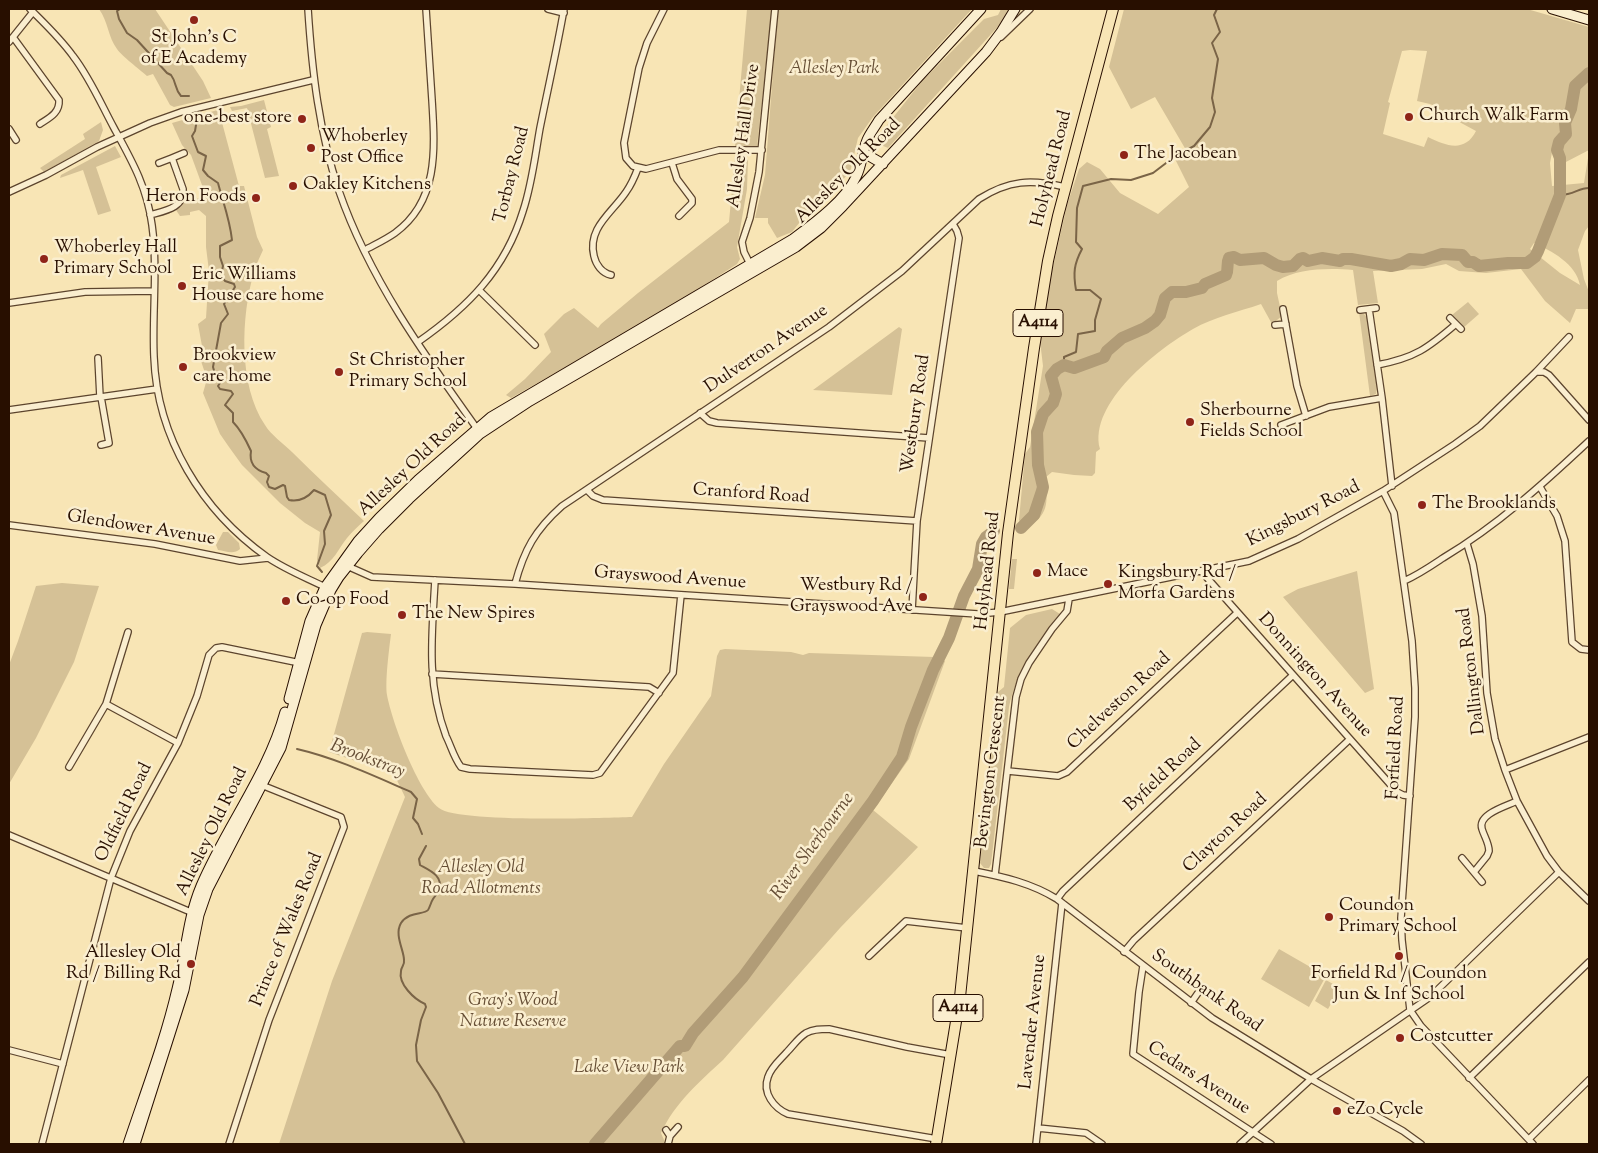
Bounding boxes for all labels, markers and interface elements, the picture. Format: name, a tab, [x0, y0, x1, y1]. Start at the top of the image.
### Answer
marker: St John's C of E Academy	[188, 14, 200, 26]
place label: St John's C of E Academy	[141, 28, 247, 70]
park label: Allesley Park	[789, 59, 879, 81]
street label: Allesley Hall Drive	[724, 62, 766, 210]
place label: Church Walk Farm	[1419, 106, 1569, 128]
place label: one-best store	[184, 108, 292, 130]
street label: Holyhead Road	[1028, 109, 1078, 229]
marker: Church Walk Farm	[1403, 111, 1415, 123]
marker: one-best store	[296, 113, 308, 125]
street label: Allesley Old Road	[792, 115, 906, 229]
street label: Torbay Road	[491, 125, 535, 225]
place label: Whoberley Post Office	[321, 127, 408, 170]
marker: Whoberley Post Office	[305, 142, 317, 154]
place label: The Jacobean	[1134, 144, 1237, 166]
marker: The Jacobean	[1118, 149, 1130, 161]
place label: Oakley Kitchens	[303, 175, 431, 197]
marker: Oakley Kitchens	[287, 180, 299, 192]
place label: Heron Foods	[146, 187, 246, 209]
marker: Heron Foods	[250, 192, 262, 204]
place label: Whoberley Hall Primary School	[54, 238, 177, 280]
marker: Whoberley Hall Primary School	[38, 253, 50, 265]
place label: Eric Williams House care home	[192, 265, 324, 308]
marker: Eric Williams House care home	[176, 280, 188, 292]
street label: Dulverton Avenue	[701, 301, 833, 399]
road number: A4114	[1013, 309, 1063, 336]
place label: Brookview care home	[193, 346, 276, 388]
place label: St Christopher Primary School	[349, 351, 467, 394]
street label: Westbury Road	[898, 353, 936, 475]
marker: Brookview care home	[177, 361, 189, 373]
marker: St Christopher Primary School	[333, 366, 345, 378]
place label: Sherbourne Fields School	[1200, 401, 1303, 444]
street label: Allesley Old Road	[354, 410, 472, 522]
marker: Sherbourne Fields School	[1184, 416, 1196, 428]
street label: Kingsbury Road	[1244, 477, 1364, 553]
street label: Cranford Road	[692, 480, 810, 510]
place label: The Brooklands	[1432, 494, 1556, 516]
marker: The Brooklands	[1416, 499, 1428, 511]
street label: Glendower Avenue	[65, 507, 217, 551]
street label: Holyhead Road	[972, 511, 1006, 631]
place label: Mace	[1047, 562, 1088, 584]
street label: Grayswood Avenue	[593, 563, 747, 595]
place label: Kingsbury Rd / Morfa Gardens	[1118, 563, 1236, 606]
marker: Mace	[1031, 567, 1043, 579]
place label: Westbury Rd / Grayswood Ave	[790, 576, 913, 618]
marker: Kingsbury Rd / Morfa Gardens	[1102, 578, 1114, 590]
place label: Co-op Food	[296, 590, 389, 612]
marker: Westbury Rd / Grayswood Ave	[917, 591, 929, 603]
marker: Co-op Food	[280, 595, 292, 607]
place label: The New Spires	[412, 604, 535, 626]
street label: Dallington Road	[1454, 606, 1492, 736]
marker: The New Spires	[396, 609, 408, 621]
street label: Donnington Avenue	[1252, 609, 1376, 743]
street label: Chelveston Road	[1064, 649, 1176, 755]
street label: Bevington Crescent	[972, 695, 1012, 849]
street label: Forfield Road	[1384, 696, 1410, 800]
water label: Brookstray	[327, 735, 407, 785]
street label: Byfield Road	[1121, 735, 1207, 817]
street label: Oldfield Road	[92, 760, 158, 866]
street label: Allesley Old Road	[173, 764, 253, 900]
water label: River Sherbourne	[768, 789, 860, 905]
street label: Clayton Road	[1179, 789, 1273, 879]
street label: Prince of Wales Road	[247, 850, 329, 1010]
park label: Allesley Old Road Allotments	[421, 858, 541, 901]
place label: Coundon Primary School	[1339, 896, 1457, 939]
marker: Coundon Primary School	[1323, 911, 1335, 923]
place label: Allesley Old Rd / Billing Rd	[66, 943, 181, 986]
street label: Southbank Road	[1146, 946, 1266, 1038]
marker: Forfield Rd / Coundon Jun & Inf School	[1393, 950, 1405, 962]
street label: Lavender Avenue	[1016, 953, 1052, 1091]
marker: Allesley Old Rd / Billing Rd	[185, 958, 197, 970]
place label: Forfield Rd / Coundon Jun & Inf School	[1311, 964, 1487, 1006]
park label: Gray's Wood Nature Reserve	[460, 991, 566, 1034]
road number: A4114	[933, 994, 983, 1021]
place label: Costcutter	[1410, 1027, 1493, 1049]
marker: Costcutter	[1394, 1032, 1406, 1044]
street label: Cedars Avenue	[1142, 1038, 1254, 1120]
park label: Lake View Park	[574, 1058, 684, 1080]
place label: eZo Cycle	[1347, 1100, 1423, 1122]
marker: eZo Cycle	[1331, 1105, 1343, 1117]

